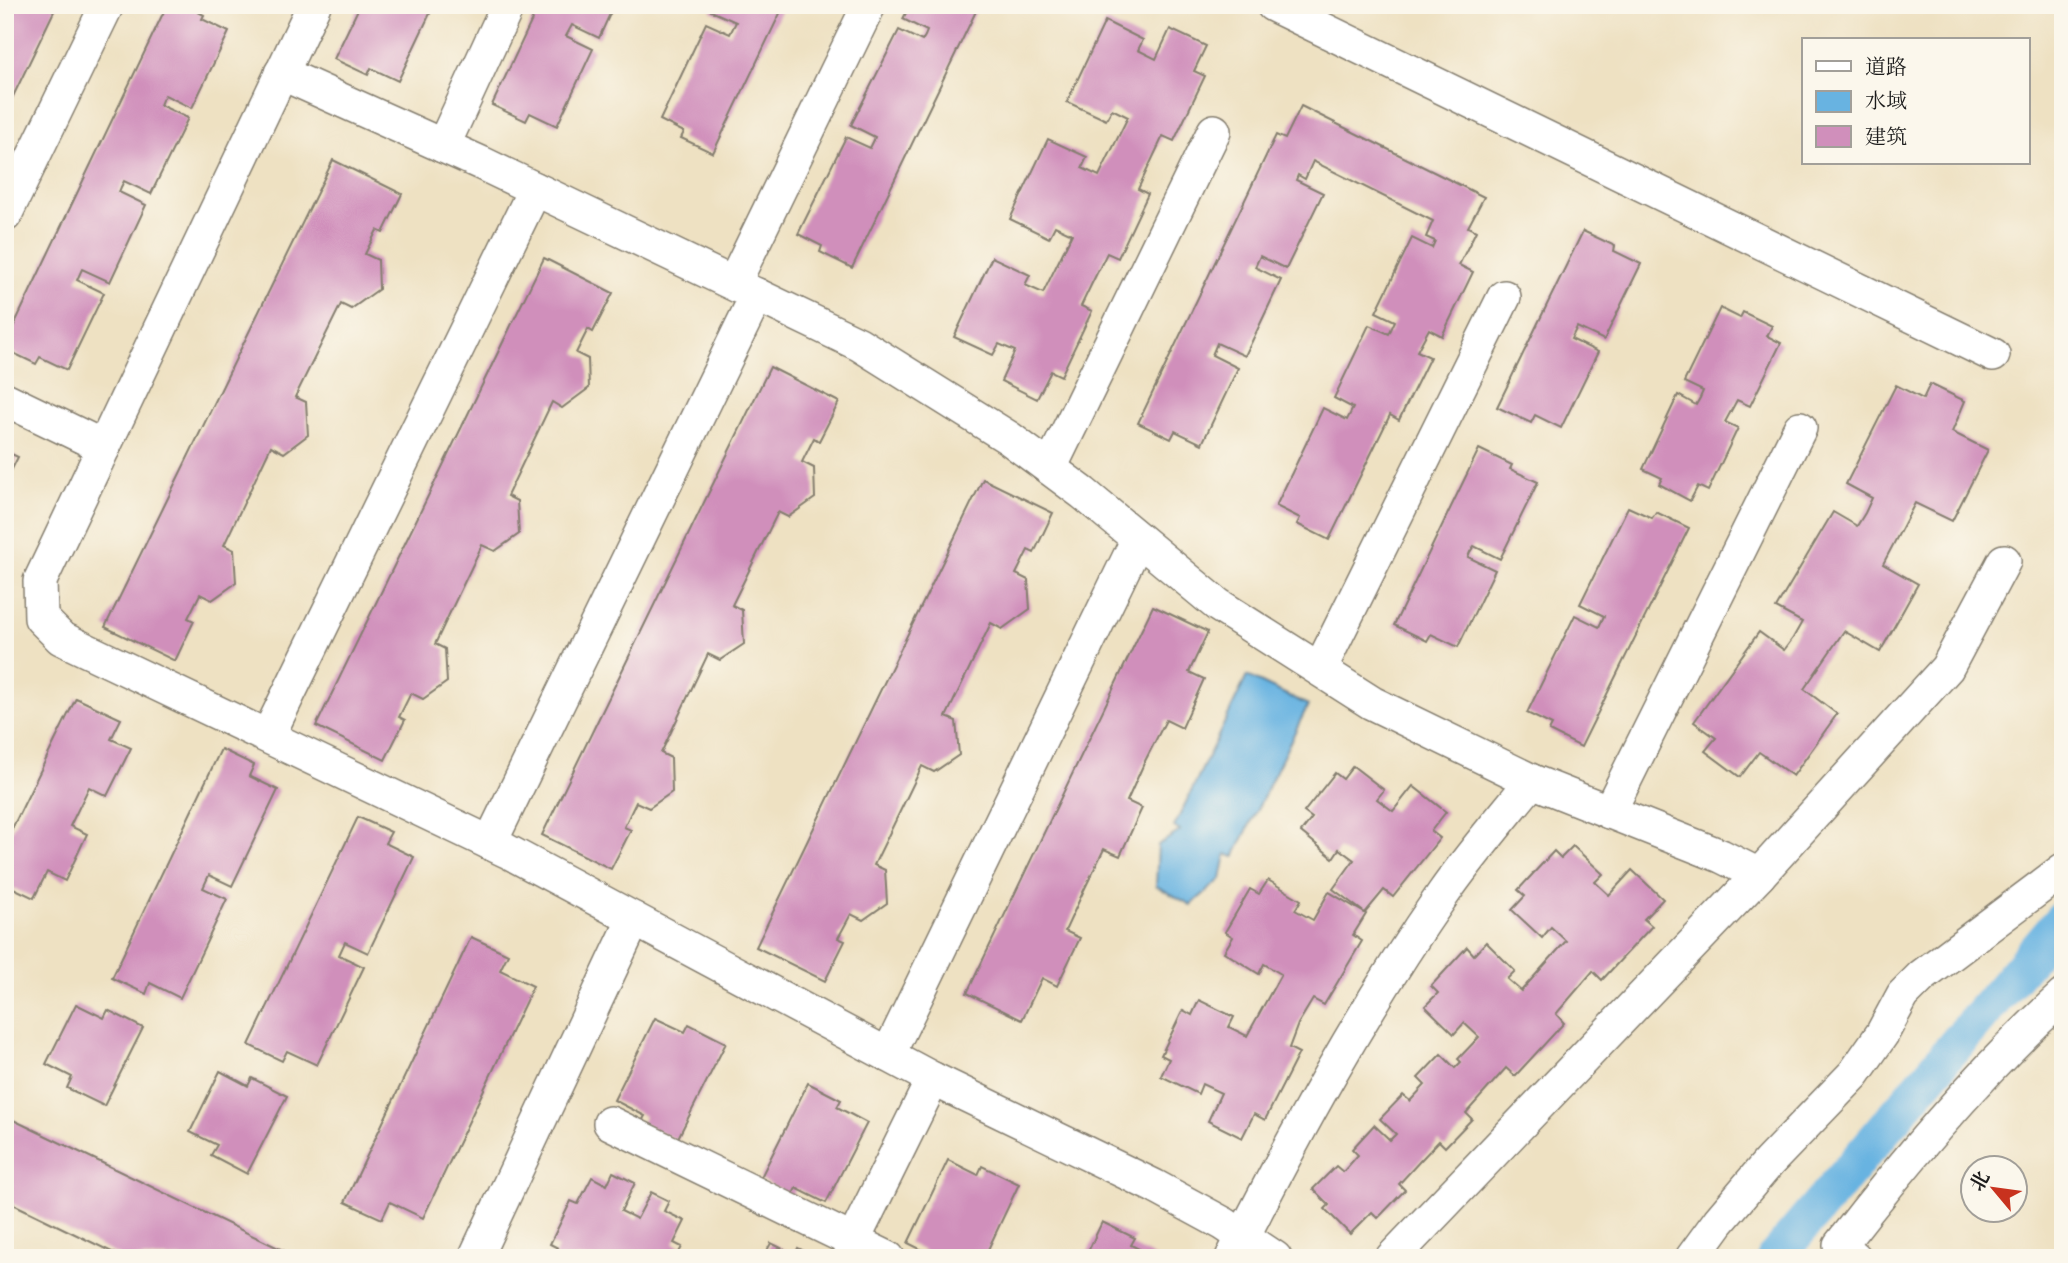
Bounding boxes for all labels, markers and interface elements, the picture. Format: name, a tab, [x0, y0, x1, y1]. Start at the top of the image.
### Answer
legend	[1802, 38, 2030, 164]
text: 道路	[1865, 53, 1907, 82]
text: 水域	[1865, 87, 1907, 116]
text: 建筑	[1865, 123, 1907, 152]
north arrow	[1960, 1154, 2030, 1224]
text: 北	[1964, 1167, 1996, 1196]

